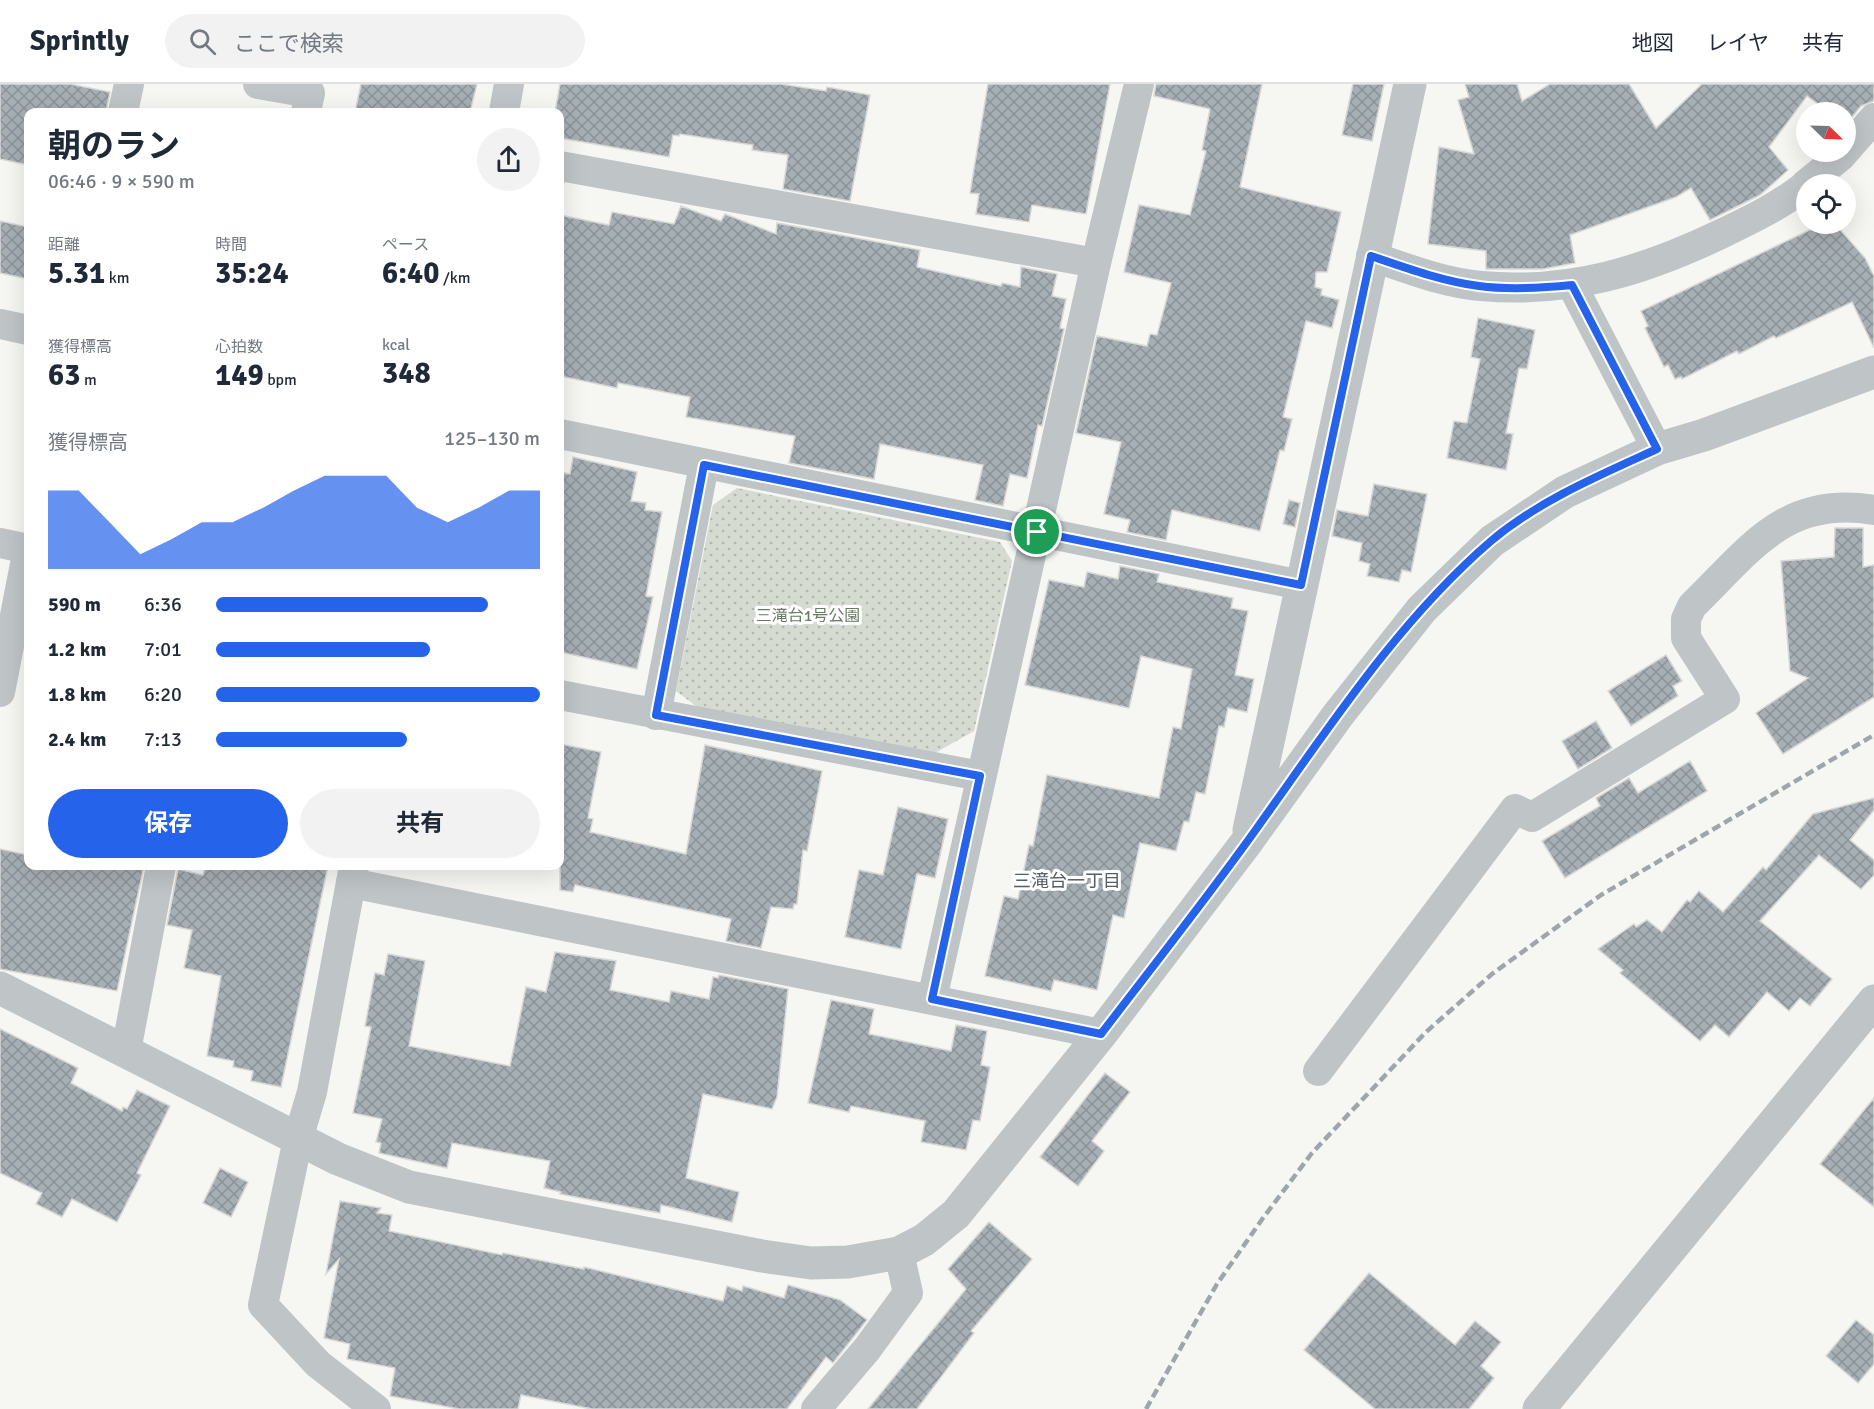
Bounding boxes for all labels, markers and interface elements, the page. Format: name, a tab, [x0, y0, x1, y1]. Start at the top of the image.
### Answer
search box	[165, 14, 585, 68]
text: Sprintly	[30, 24, 129, 58]
icon: search	[186, 25, 219, 58]
text: ここで検索	[234, 30, 344, 57]
text: 地図	[1632, 30, 1674, 56]
text: レイヤ	[1707, 30, 1769, 56]
text: 共有	[1802, 30, 1844, 56]
north arrow	[1796, 102, 1856, 162]
map controls	[1796, 102, 1856, 234]
text: 朝のラン	[48, 126, 180, 167]
button: share	[477, 128, 540, 191]
text: 06:46 · 9 × 590 m	[48, 169, 195, 194]
button: locate	[1796, 174, 1856, 234]
text: 距離	[48, 235, 80, 255]
text: 時間	[215, 235, 247, 255]
text: ペース	[382, 235, 429, 255]
text: 5.31	[48, 255, 105, 292]
text: 35:24	[215, 255, 289, 292]
text: 6:40	[382, 255, 439, 292]
text: km	[105, 268, 130, 288]
text: /km	[439, 268, 471, 288]
text: kcal	[382, 335, 410, 355]
text: 獲得標高	[48, 337, 112, 357]
text: 心拍数	[215, 337, 263, 357]
text: 348	[382, 355, 431, 392]
text: 63	[48, 357, 80, 394]
text: 149	[215, 357, 264, 394]
text: m	[80, 370, 97, 390]
text: bpm	[264, 370, 297, 390]
text: 125–130 m	[444, 426, 540, 451]
text: 獲得標高	[48, 430, 128, 455]
pin	[1011, 506, 1062, 557]
icon: arrive	[1020, 515, 1053, 548]
text: 590 m	[48, 592, 101, 617]
text: 6:36	[144, 592, 182, 617]
park label: 三滝台1号公園	[756, 606, 860, 626]
text: 1.2 km	[48, 637, 106, 662]
text: 7:01	[144, 637, 182, 662]
text: 1.8 km	[48, 682, 106, 707]
text: 6:20	[144, 682, 182, 707]
text: 2.4 km	[48, 727, 106, 752]
text: 7:13	[144, 727, 182, 752]
button: 保存	[48, 789, 288, 858]
button: 共有	[300, 789, 540, 858]
district label: 三滝台一丁目	[1013, 870, 1121, 892]

